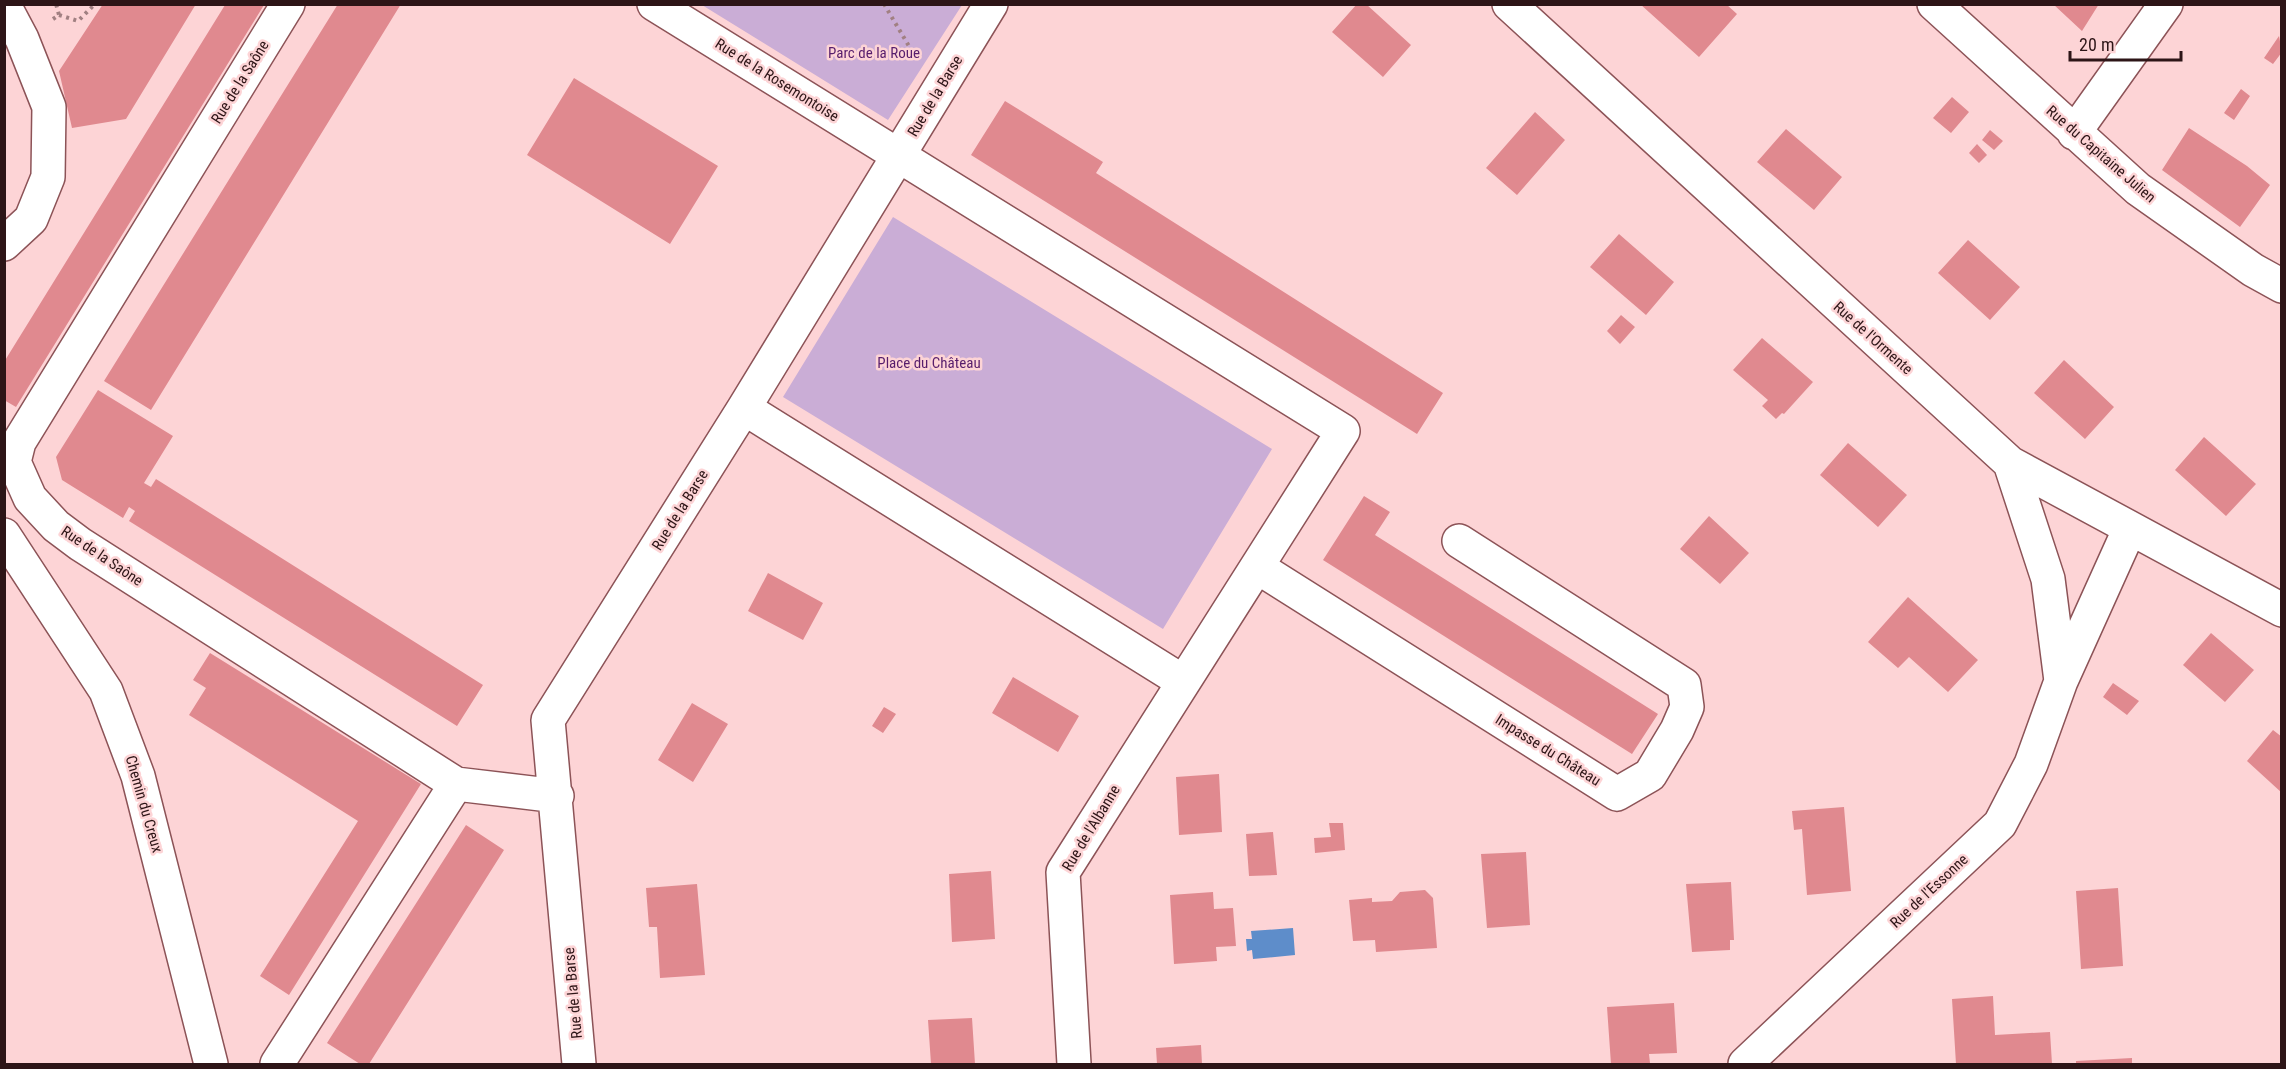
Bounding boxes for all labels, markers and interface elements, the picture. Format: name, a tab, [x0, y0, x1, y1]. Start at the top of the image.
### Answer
scale bar	[2070, 24, 2181, 62]
text: 20 m	[2079, 34, 2114, 55]
street label: Rue de la Rosemontoise	[712, 35, 842, 125]
street label: Rue de la Saône	[207, 37, 273, 127]
park label: Parc de la Roue	[828, 44, 920, 62]
street label: Rue de la Barse	[904, 52, 966, 140]
street label: Rue du Capitaine Julien	[2043, 102, 2159, 206]
street label: Rue de l'Ormente	[1830, 298, 1916, 378]
park label: Place du Château	[877, 354, 981, 372]
street label: Rue de la Barse	[648, 466, 712, 554]
street label: Rue de la Saône	[58, 522, 146, 590]
street label: Impasse du Château	[1492, 710, 1604, 790]
street label: Chemin du Creux	[122, 753, 167, 855]
street label: Rue de l'Albanne	[1058, 782, 1124, 874]
street label: Rue de l'Essonne	[1886, 850, 1972, 932]
street label: Rue de la Barse	[560, 947, 586, 1039]

